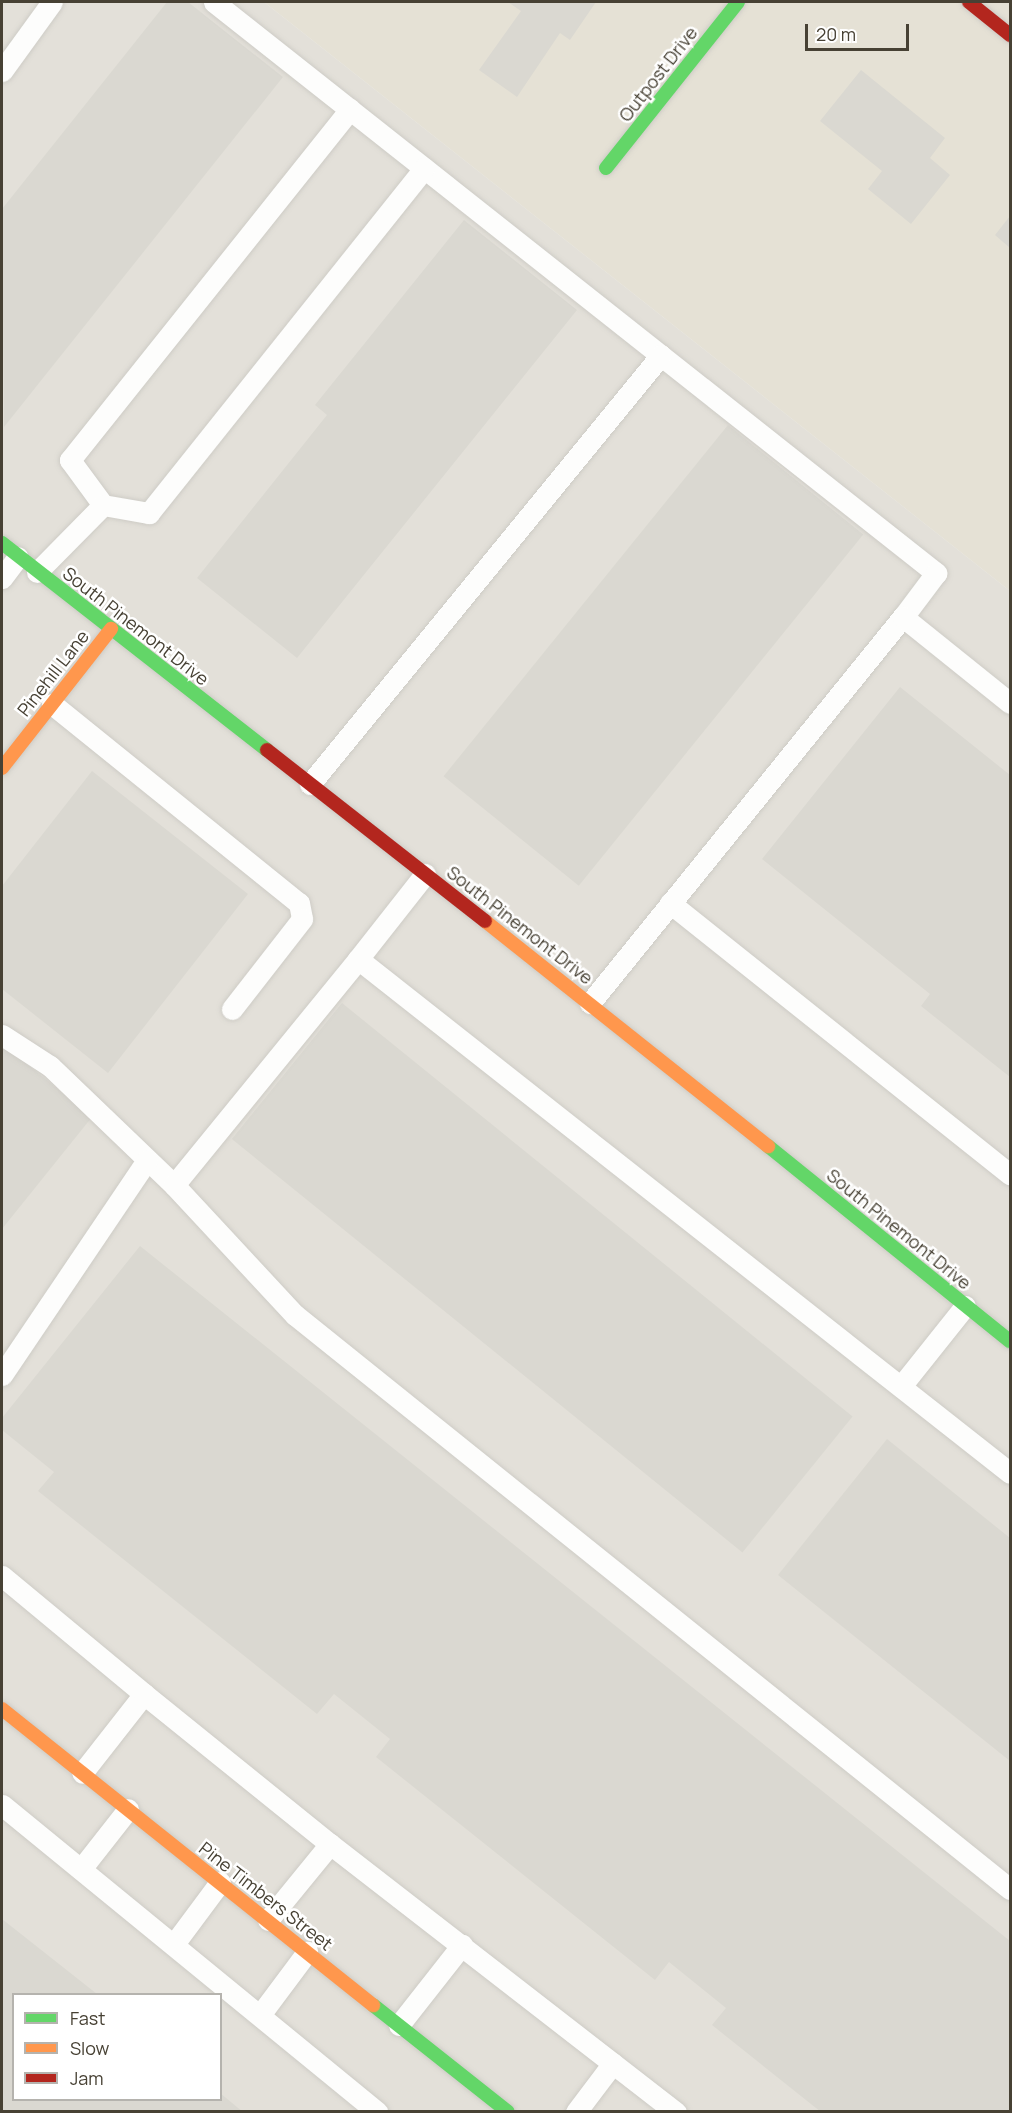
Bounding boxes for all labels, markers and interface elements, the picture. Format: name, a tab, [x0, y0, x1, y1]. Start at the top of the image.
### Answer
scale bar	[808, 12, 912, 50]
street label: Outpost Drive	[614, 22, 702, 126]
text: 20 m	[816, 22, 856, 46]
street label: South Pinemont Drive	[59, 562, 213, 690]
street label: Pinehill Lane	[13, 626, 93, 720]
street label: South Pinemont Drive	[443, 861, 597, 989]
street label: South Pinemont Drive	[823, 1164, 975, 1294]
street label: Pine Timbers Street	[195, 1837, 337, 1955]
legend	[12, 1993, 222, 2101]
text: Fast	[70, 2006, 105, 2030]
text: Slow	[70, 2036, 109, 2060]
text: Jam	[70, 2066, 104, 2090]

